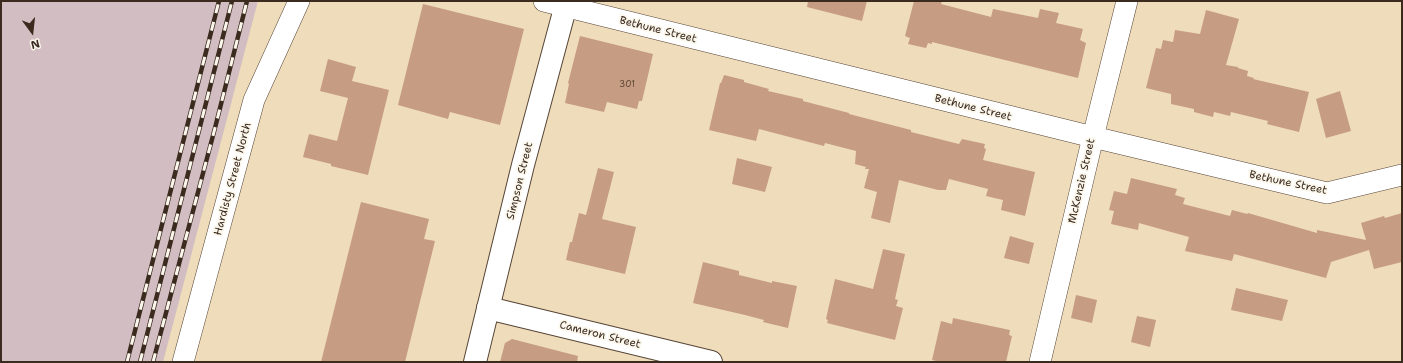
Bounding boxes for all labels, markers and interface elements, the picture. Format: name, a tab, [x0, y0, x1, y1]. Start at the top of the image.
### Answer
north arrow	[12, 12, 52, 52]
street label: Bethune Street	[618, 14, 698, 46]
text: N	[29, 36, 41, 52]
house number: 301	[619, 80, 635, 90]
street label: Bethune Street	[933, 92, 1013, 124]
street label: Hardisty Street North	[212, 121, 254, 237]
street label: McKenzie Street	[1066, 137, 1098, 225]
street label: Simpson Street	[504, 141, 536, 221]
street label: Bethune Street	[1248, 168, 1328, 198]
street label: Cameron Street	[558, 319, 642, 351]

